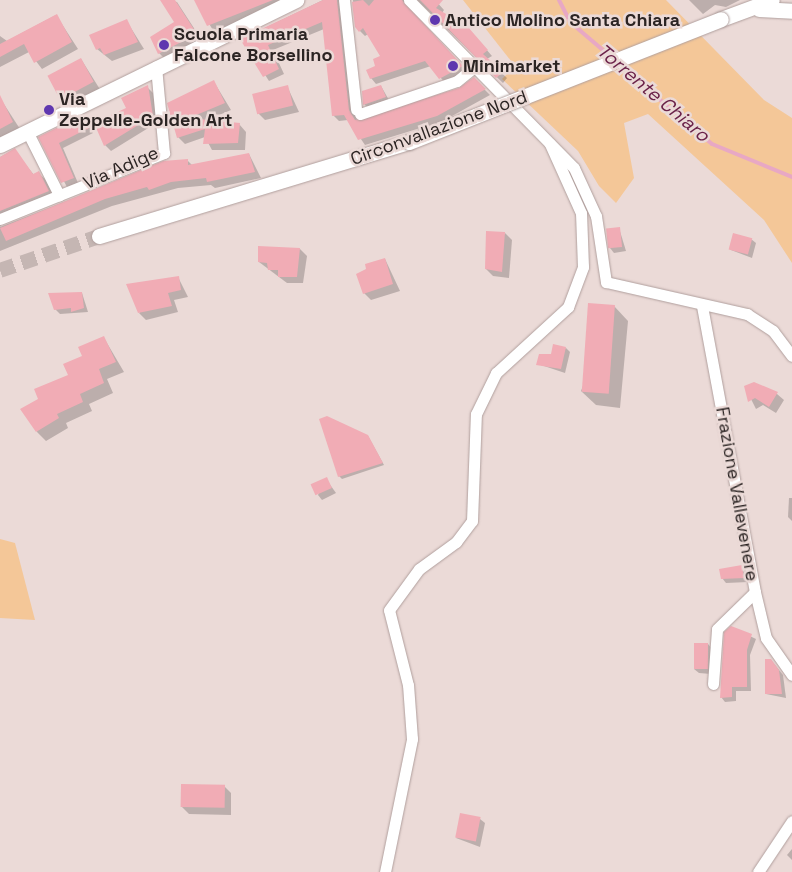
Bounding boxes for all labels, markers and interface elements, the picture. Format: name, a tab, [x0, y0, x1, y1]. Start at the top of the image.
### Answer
place label: Antico Molino Santa Chiara	[445, 9, 680, 31]
marker: Antico Molino Santa Chiara	[429, 14, 441, 26]
place label: Scuola Primaria Falcone Borsellino	[174, 24, 332, 66]
marker: Scuola Primaria Falcone Borsellino	[158, 39, 170, 51]
water label: Torrente Chiaro	[592, 39, 714, 147]
place label: Minimarket	[463, 55, 560, 77]
marker: Minimarket	[447, 60, 459, 72]
street label: Circonvallazione Nord	[348, 86, 530, 170]
place label: Via Zeppelle-Golden Art	[59, 89, 233, 132]
marker: Via Zeppelle-Golden Art	[43, 104, 55, 116]
street label: Via Adige	[80, 142, 162, 194]
street label: Frazione Vallevenere	[711, 405, 763, 583]

